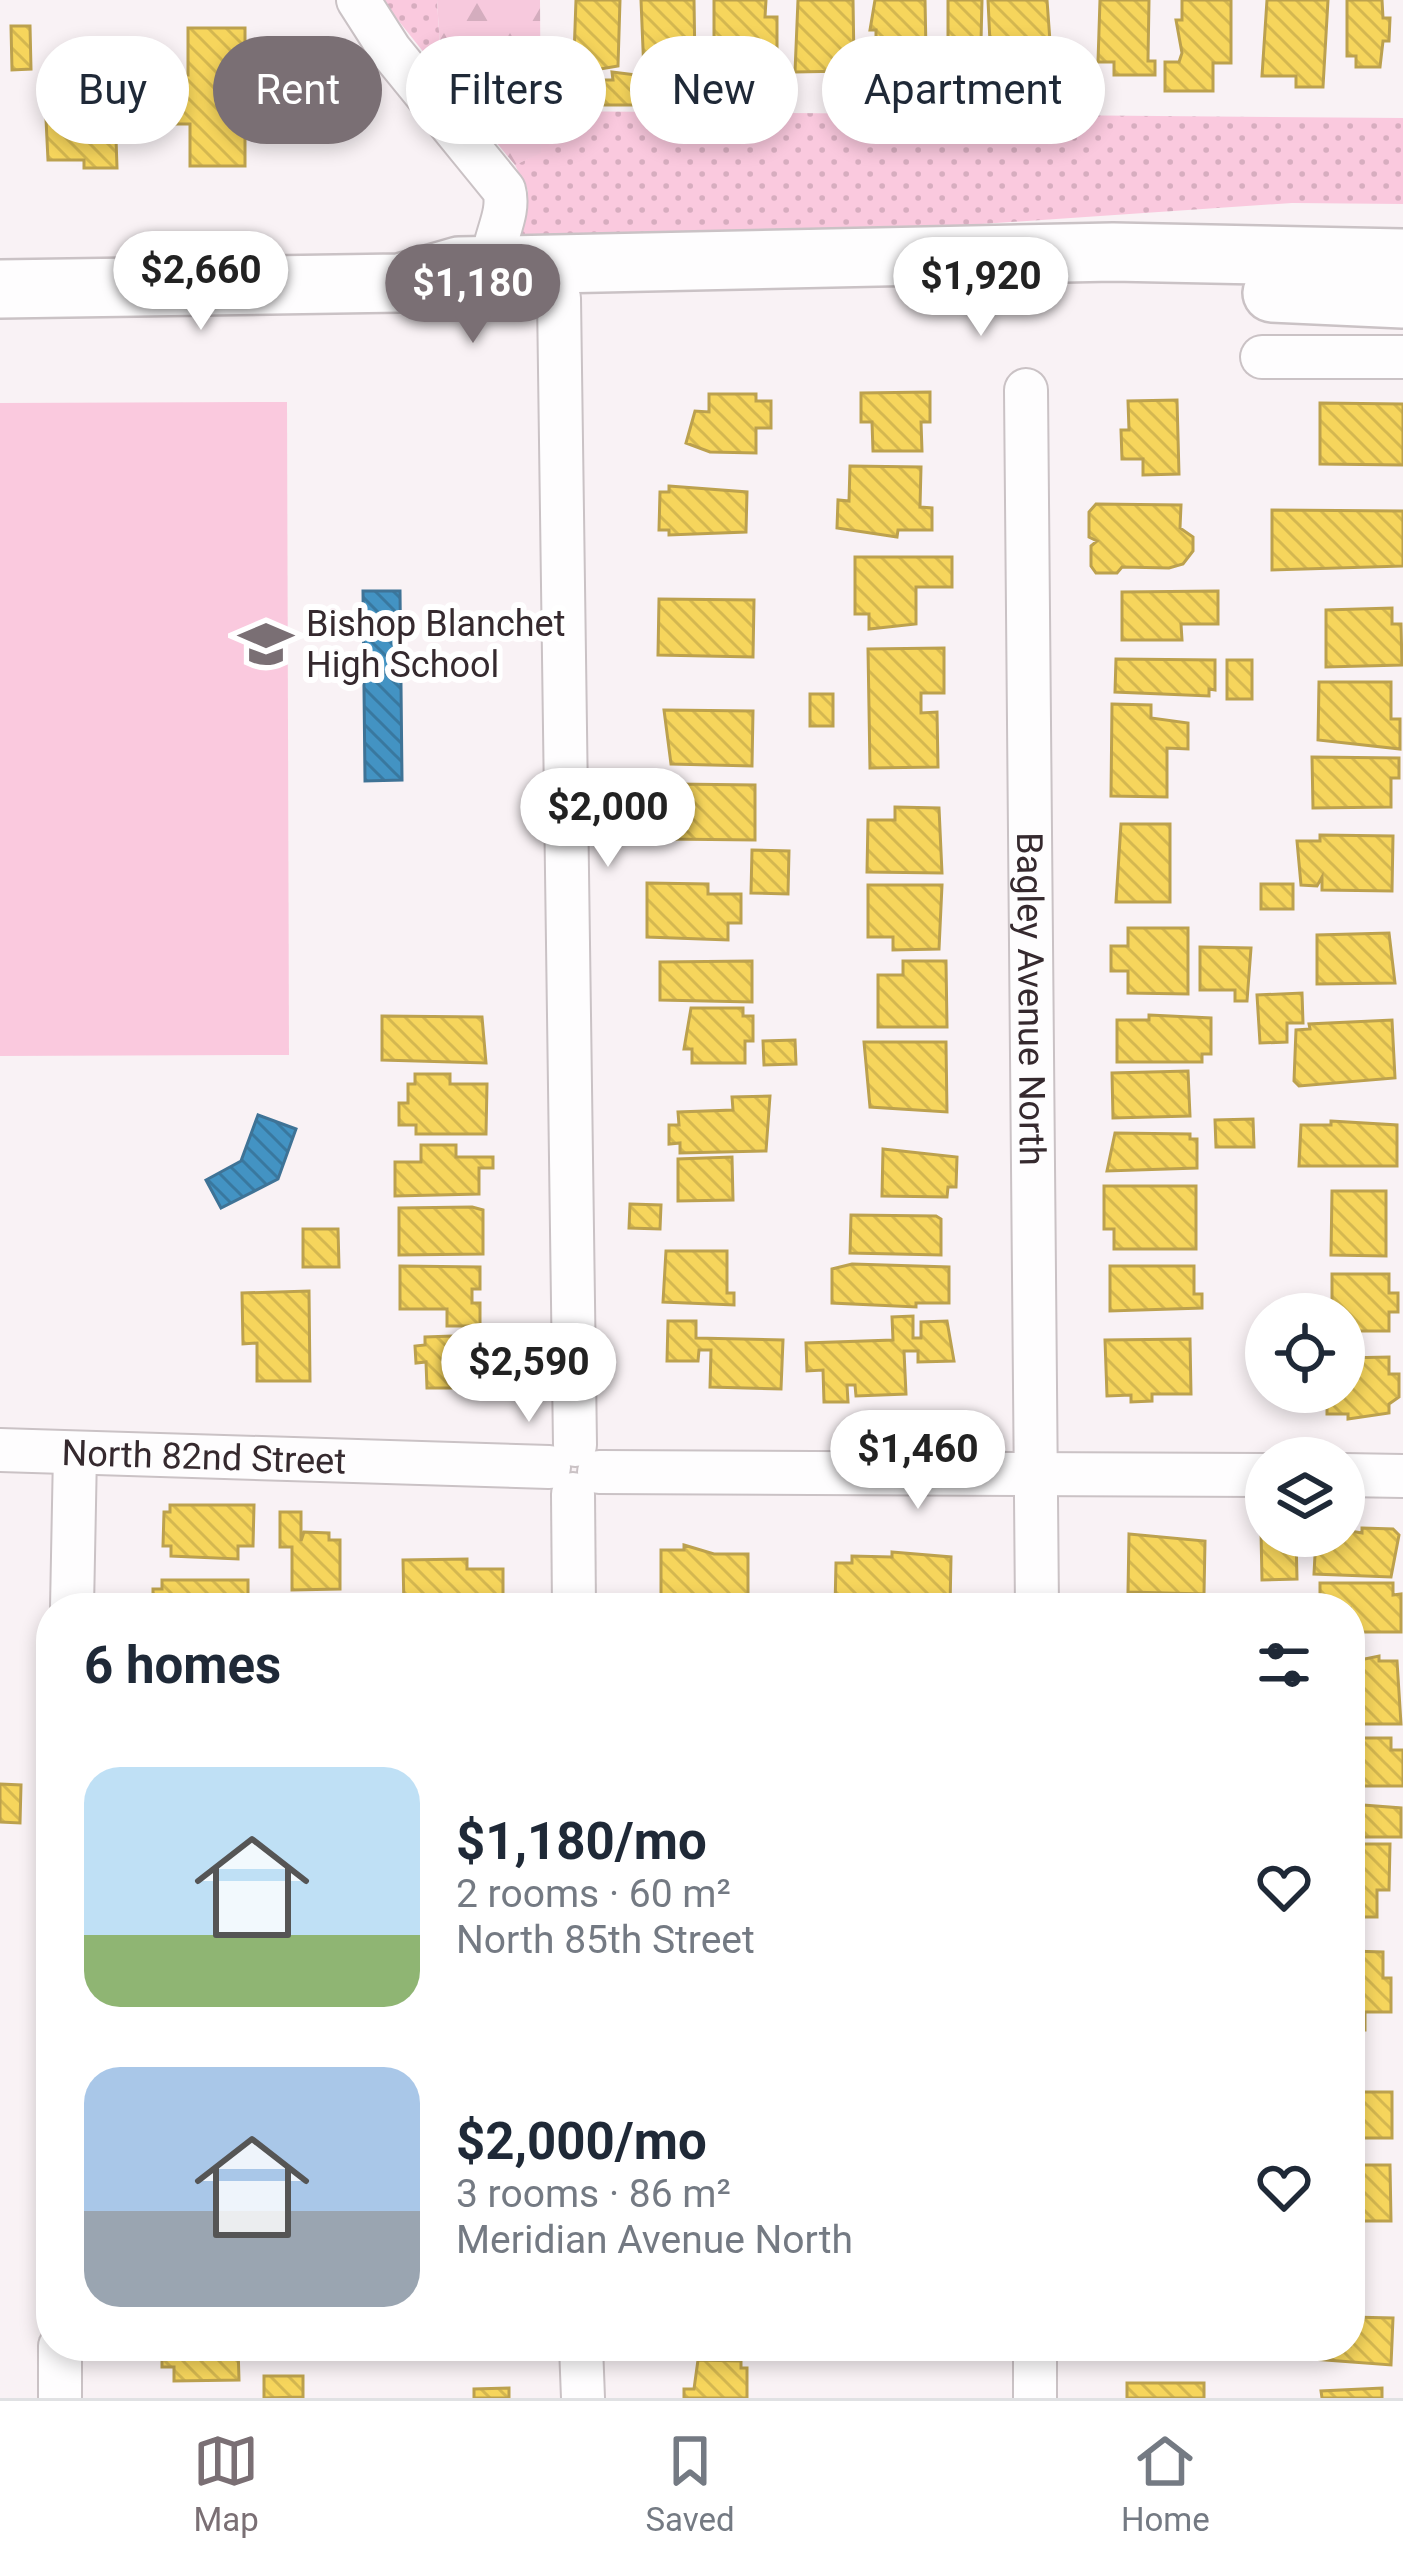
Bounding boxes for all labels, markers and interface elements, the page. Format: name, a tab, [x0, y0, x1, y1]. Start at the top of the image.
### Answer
chip: Buy	[36, 36, 189, 144]
chip: Rent	[213, 36, 382, 144]
chip: Filters	[406, 36, 606, 144]
chip: New	[630, 36, 798, 144]
chip: Apartment	[822, 36, 1105, 144]
pin: $2,660	[103, 231, 299, 333]
pin: $1,920	[883, 237, 1079, 339]
pin: $1,180	[375, 244, 571, 346]
text: $2,660	[140, 247, 262, 293]
text: $1,920	[920, 253, 1042, 299]
text: $1,180	[412, 260, 534, 306]
place label: Bishop Blanchet High School	[306, 603, 565, 686]
school or university icon: Bishop Blanchet High School	[237, 615, 295, 673]
pin: $2,000	[510, 768, 706, 870]
text: $2,000	[547, 784, 669, 830]
street label: Bagley Avenue North	[1008, 832, 1053, 1166]
map controls	[1245, 1293, 1365, 1557]
button: locate	[1245, 1293, 1365, 1413]
pin: $2,590	[431, 1323, 627, 1425]
text: $2,590	[468, 1339, 590, 1385]
pin: $1,460	[820, 1410, 1016, 1512]
text: $1,460	[857, 1426, 979, 1472]
street label: North 82nd Street	[61, 1432, 347, 1483]
button: layers	[1245, 1437, 1365, 1557]
icon: filters	[1251, 1632, 1317, 1698]
text: 6 homes	[84, 1636, 281, 1695]
text: $1,180/mo	[456, 1812, 707, 1871]
icon: home	[180, 1815, 324, 1959]
icon: heart	[1251, 1854, 1317, 1920]
text: 2 rooms · 60 m²	[456, 1871, 731, 1917]
text: North 85th Street	[456, 1917, 755, 1963]
text: $2,000/mo	[456, 2112, 707, 2171]
icon: home	[180, 2115, 324, 2259]
icon: heart	[1251, 2154, 1317, 2220]
text: 3 rooms · 86 m²	[456, 2171, 731, 2217]
text: Meridian Avenue North	[456, 2217, 853, 2263]
tab: Map	[193, 2428, 259, 2539]
tab: Saved	[645, 2428, 735, 2539]
tab: Home	[1121, 2428, 1210, 2539]

